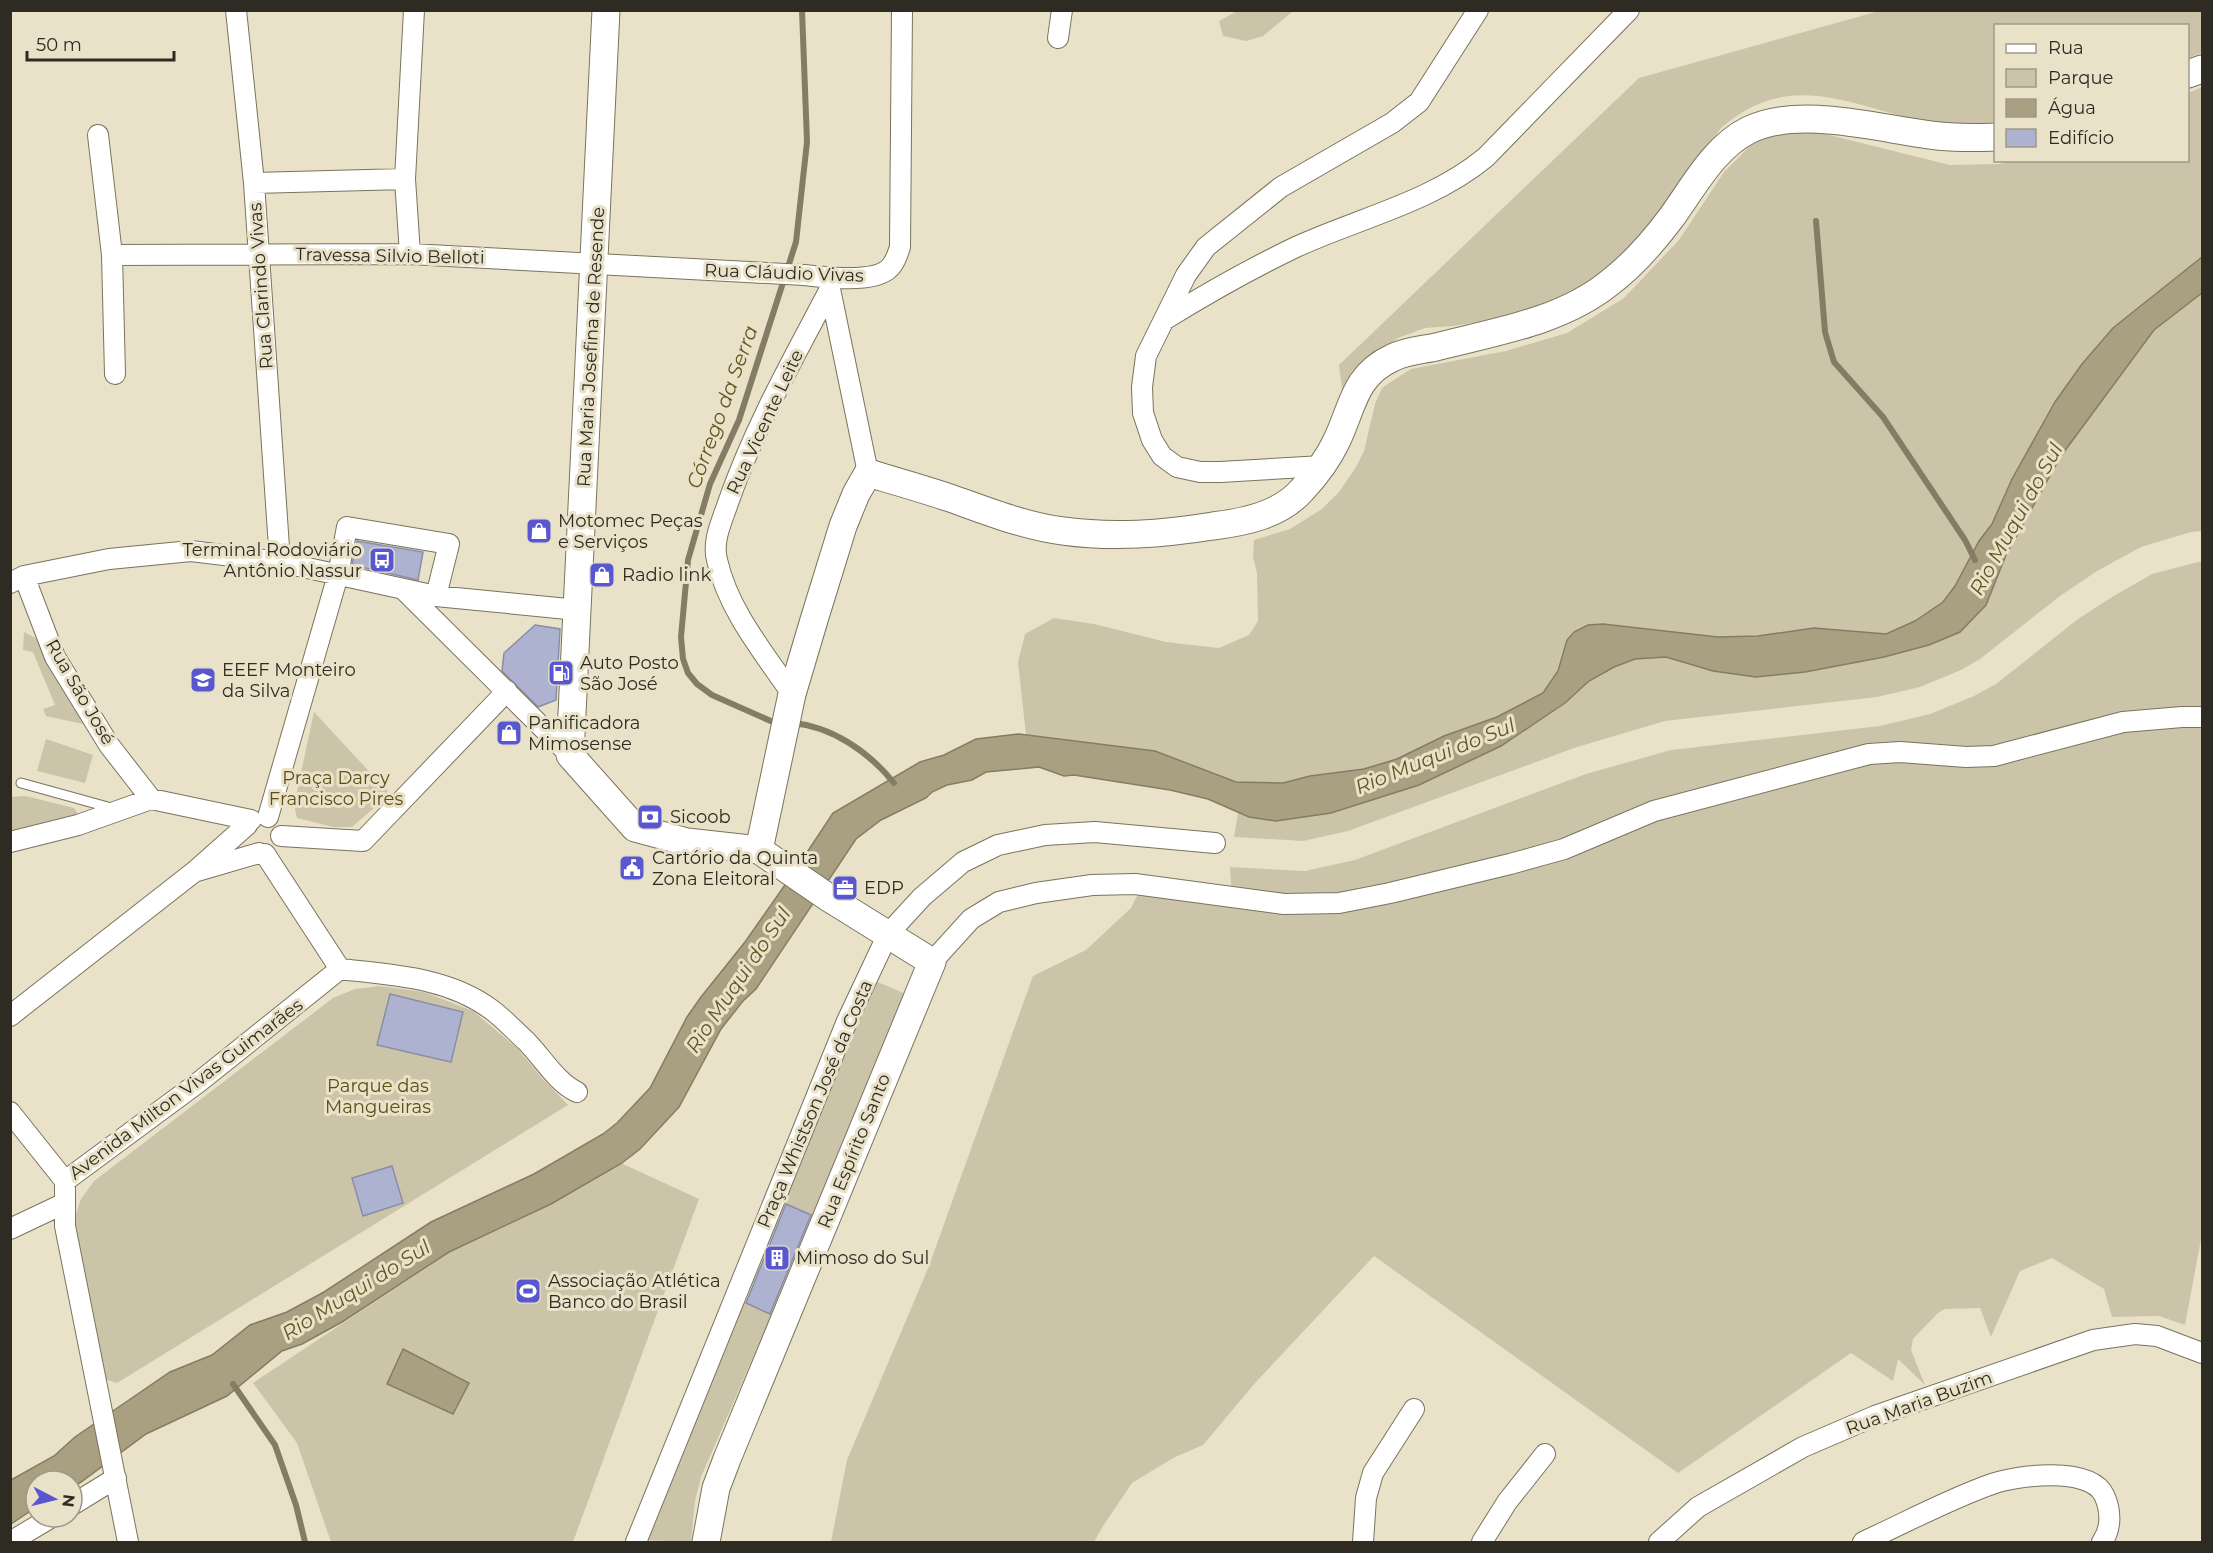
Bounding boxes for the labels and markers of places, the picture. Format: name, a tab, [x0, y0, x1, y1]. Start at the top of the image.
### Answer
place label: Motomec Peças e Serviços	[558, 510, 703, 553]
shop icon: Motomec Peças e Serviços	[524, 516, 554, 546]
place label: Terminal Rodoviário Antônio Nassur	[182, 539, 362, 582]
bus stop icon: Terminal Rodoviário Antônio Nassur	[367, 545, 397, 575]
shop icon: Radio link	[587, 560, 617, 590]
place label: Radio link	[622, 564, 711, 586]
place label: Auto Posto São José	[580, 652, 679, 695]
fuel station icon: Auto Posto São José	[546, 658, 576, 688]
place label: EEEF Monteiro da Silva	[222, 659, 356, 702]
school or university icon: EEEF Monteiro da Silva	[188, 665, 218, 695]
place label: Panificadora Mimosense	[528, 712, 640, 755]
shop icon: Panificadora Mimosense	[494, 718, 524, 748]
bank icon: Sicoob	[635, 802, 665, 832]
place label: Sicoob	[670, 806, 731, 828]
place label: Cartório da Quinta Zona Eleitoral	[652, 847, 818, 890]
public building icon: Cartório da Quinta Zona Eleitoral	[617, 853, 647, 883]
office icon: EDP	[830, 873, 860, 903]
place label: EDP	[864, 877, 904, 899]
building icon: Mimoso do Sul	[762, 1243, 792, 1273]
place label: Mimoso do Sul	[796, 1247, 929, 1269]
place label: Associação Atlética Banco do Brasil	[548, 1270, 721, 1313]
sports icon: Associação Atlética Banco do Brasil	[513, 1276, 543, 1306]

